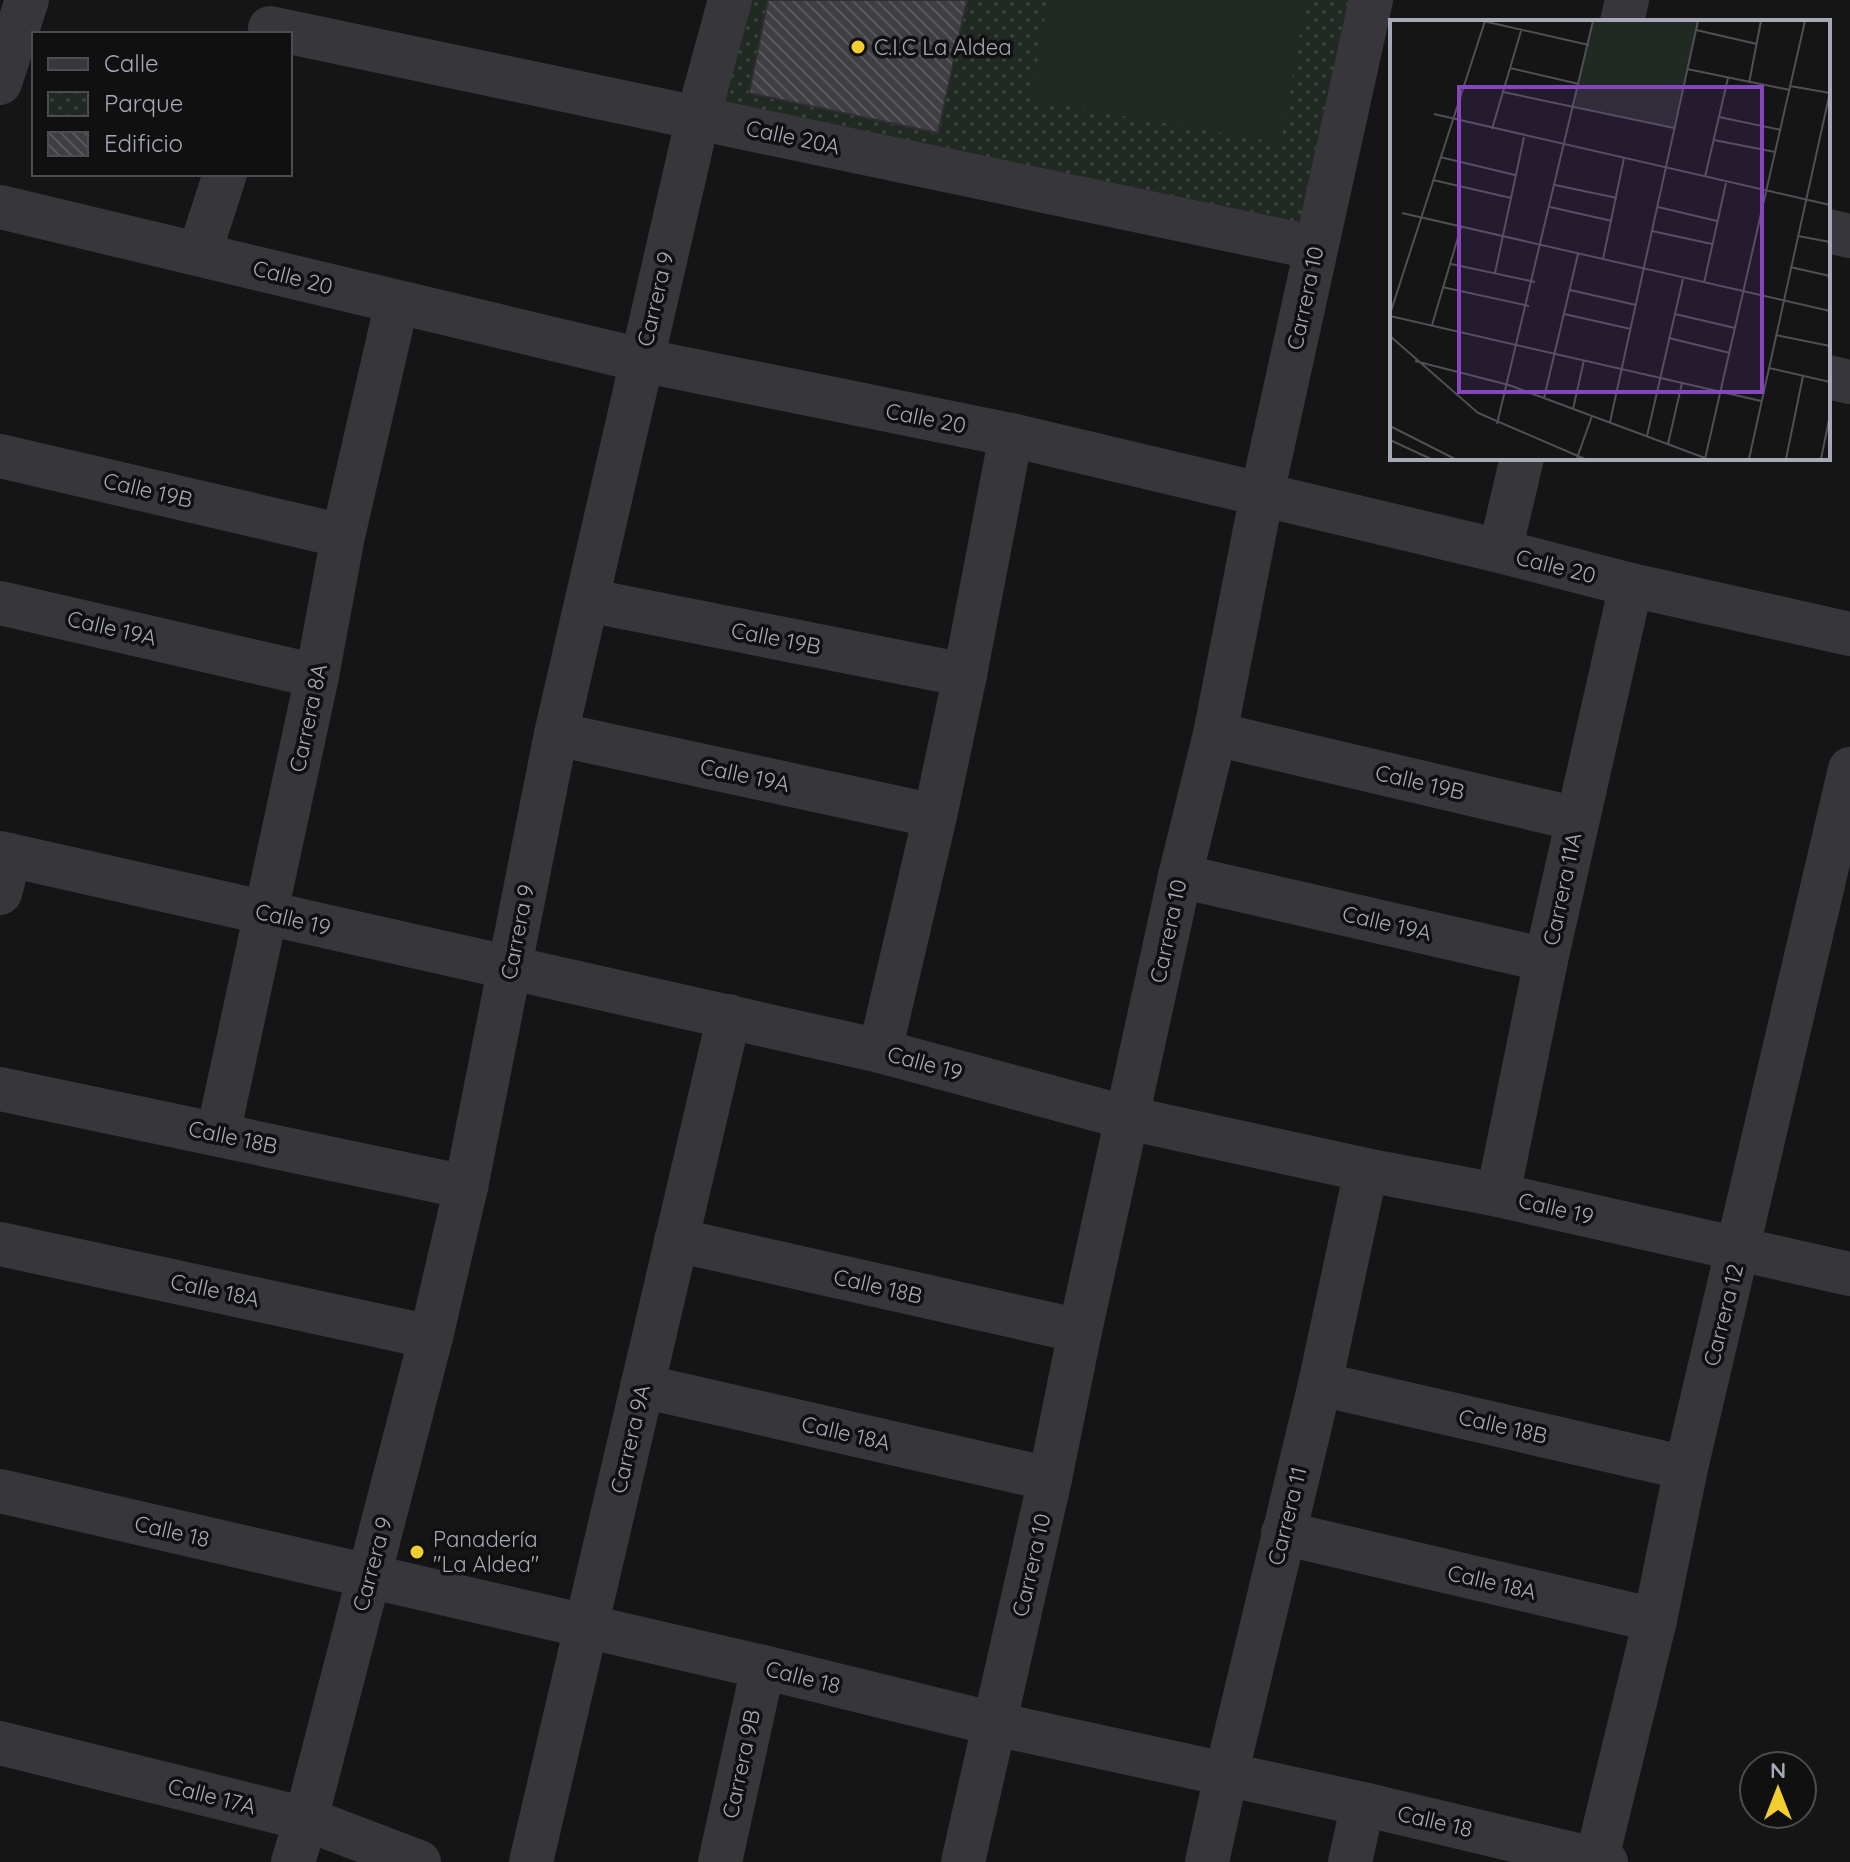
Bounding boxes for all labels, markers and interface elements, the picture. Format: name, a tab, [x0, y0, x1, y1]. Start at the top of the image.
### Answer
inset map	[1390, 20, 1830, 460]
legend	[32, 32, 292, 176]
place label: C.I.C La Aldea	[874, 33, 1012, 61]
marker: C.I.C La Aldea	[849, 38, 867, 56]
text: Calle	[104, 48, 159, 78]
text: Parque	[104, 88, 183, 118]
street label: Calle 20A	[743, 113, 843, 161]
text: Edificio	[104, 128, 183, 158]
street label: Carrera 10	[1280, 244, 1330, 352]
street label: Carrera 9	[631, 249, 679, 349]
street label: Calle 20	[250, 254, 336, 300]
street label: Calle 20	[883, 396, 969, 440]
street label: Calle 19B	[101, 466, 195, 514]
street label: Calle 20	[1513, 543, 1599, 589]
street label: Calle 19A	[65, 604, 159, 652]
street label: Calle 19B	[729, 616, 823, 660]
street label: Carrera 8A	[283, 661, 333, 775]
street label: Calle 19A	[698, 752, 792, 798]
street label: Calle 19B	[1373, 758, 1467, 806]
street label: Carrera 11A	[1536, 830, 1588, 948]
street label: Carrera 10	[1143, 877, 1193, 985]
street label: Carrera 9	[494, 882, 540, 982]
street label: Calle 19	[253, 897, 333, 941]
street label: Calle 19A	[1340, 899, 1434, 947]
street label: Calle 19	[884, 1040, 966, 1086]
street label: Calle 18B	[186, 1114, 280, 1160]
street label: Calle 19	[1516, 1186, 1596, 1230]
street label: Carrera 12	[1697, 1261, 1749, 1369]
street label: Calle 18B	[831, 1262, 925, 1310]
street label: Calle 18A	[168, 1267, 262, 1313]
street label: Carrera 9A	[604, 1382, 656, 1496]
street label: Calle 18B	[1456, 1402, 1550, 1450]
street label: Calle 18A	[799, 1409, 893, 1457]
street label: Carrera 11	[1261, 1464, 1313, 1568]
street label: Calle 18	[132, 1509, 212, 1553]
street label: Carrera 10	[1006, 1511, 1056, 1619]
street label: Carrera 9	[346, 1514, 398, 1614]
place label: Panadería "La Aldea"	[433, 1525, 539, 1578]
marker: Panadería "La Aldea"	[408, 1543, 426, 1561]
street label: Calle 18A	[1445, 1558, 1539, 1606]
street label: Calle 18	[763, 1654, 843, 1700]
street label: Carrera 9B	[716, 1707, 766, 1821]
north arrow	[1738, 1750, 1818, 1830]
text: N	[1770, 1756, 1786, 1784]
street label: Calle 17A	[165, 1772, 259, 1820]
street label: Calle 18	[1395, 1799, 1475, 1843]

